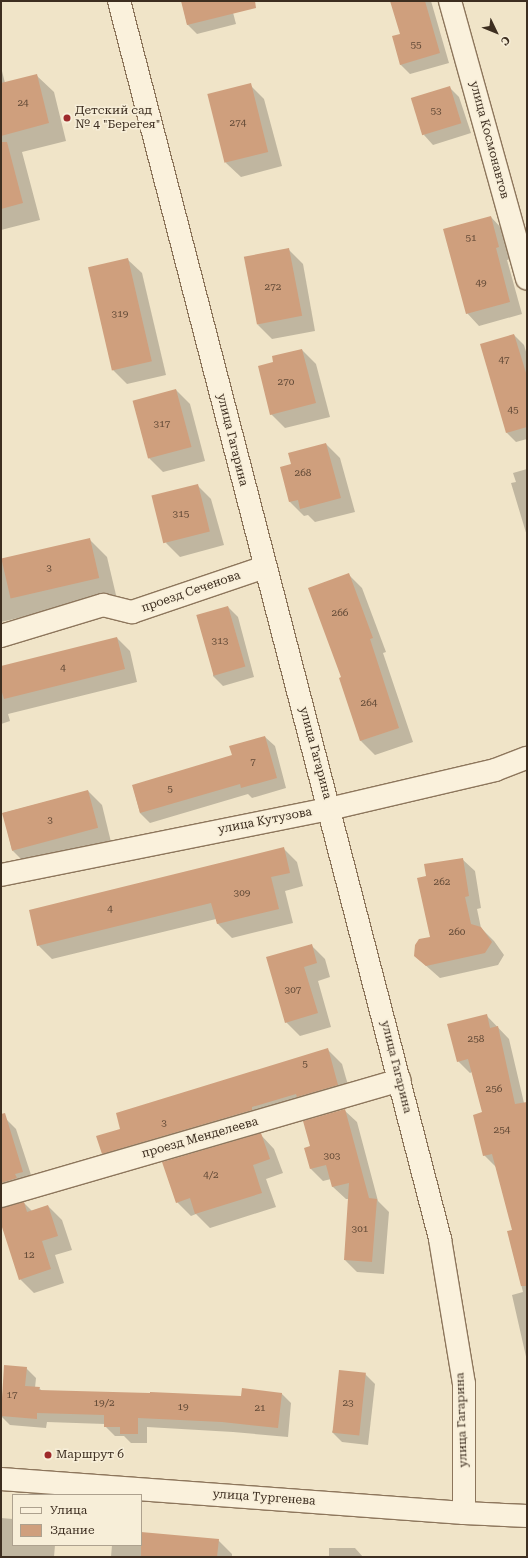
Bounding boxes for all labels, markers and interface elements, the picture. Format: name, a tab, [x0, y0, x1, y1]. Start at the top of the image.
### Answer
north arrow	[476, 12, 516, 52]
text: С	[498, 33, 513, 48]
house number: 55	[410, 39, 422, 51]
street label: улица Космонавтов	[466, 80, 512, 200]
house number: 24	[17, 97, 29, 109]
place label: Детский сад № 4 "Берегея"	[75, 104, 160, 132]
house number: 53	[430, 105, 442, 117]
marker: Детский сад № 4 "Берегея"	[62, 113, 72, 123]
house number: 274	[230, 117, 246, 129]
house number: 51	[465, 232, 477, 244]
house number: 49	[475, 277, 487, 289]
house number: 272	[265, 281, 281, 293]
house number: 319	[112, 308, 128, 320]
house number: 47	[498, 354, 510, 366]
house number: 270	[278, 376, 294, 388]
street label: улица Гагарина	[214, 392, 250, 488]
house number: 45	[507, 404, 519, 416]
house number: 317	[154, 418, 170, 430]
house number: 268	[295, 467, 311, 479]
house number: 315	[173, 508, 189, 520]
house number: 3	[46, 562, 52, 574]
street label: проезд Сеченова	[140, 568, 242, 616]
house number: 266	[332, 607, 348, 619]
house number: 313	[212, 635, 228, 647]
house number: 4	[60, 662, 66, 674]
house number: 264	[361, 697, 377, 709]
street label: улица Гагарина	[296, 705, 334, 801]
house number: 7	[250, 756, 256, 768]
house number: 5	[167, 783, 173, 795]
street label: улица Кутузова	[217, 805, 313, 837]
house number: 3	[47, 814, 53, 826]
house number: 262	[434, 876, 450, 888]
house number: 309	[234, 887, 250, 899]
house number: 4	[107, 903, 113, 915]
house number: 260	[449, 926, 465, 938]
house number: 307	[285, 984, 301, 996]
street label: улица Гагарина	[378, 1019, 414, 1115]
house number: 258	[468, 1033, 484, 1045]
house number: 5	[302, 1058, 308, 1070]
house number: 256	[486, 1083, 502, 1095]
street label: проезд Менделеева	[140, 1114, 260, 1162]
house number: 3	[161, 1117, 167, 1129]
house number: 254	[494, 1124, 510, 1136]
house number: 303	[324, 1150, 340, 1162]
house number: 4/2	[203, 1169, 219, 1181]
house number: 301	[352, 1223, 368, 1235]
house number: 12	[23, 1249, 35, 1261]
street label: улица Гагарина	[453, 1372, 471, 1468]
house number: 17	[6, 1389, 18, 1401]
house number: 19/2	[94, 1397, 114, 1409]
house number: 23	[342, 1397, 354, 1409]
house number: 19	[177, 1401, 189, 1413]
house number: 21	[254, 1402, 266, 1414]
place label: Маршрут 6	[56, 1448, 124, 1462]
marker: Маршрут 6	[43, 1450, 53, 1460]
street label: улица Тургенева	[212, 1487, 316, 1509]
legend	[12, 1494, 142, 1546]
text: Улица	[50, 1503, 87, 1517]
text: Здание	[50, 1523, 94, 1537]

